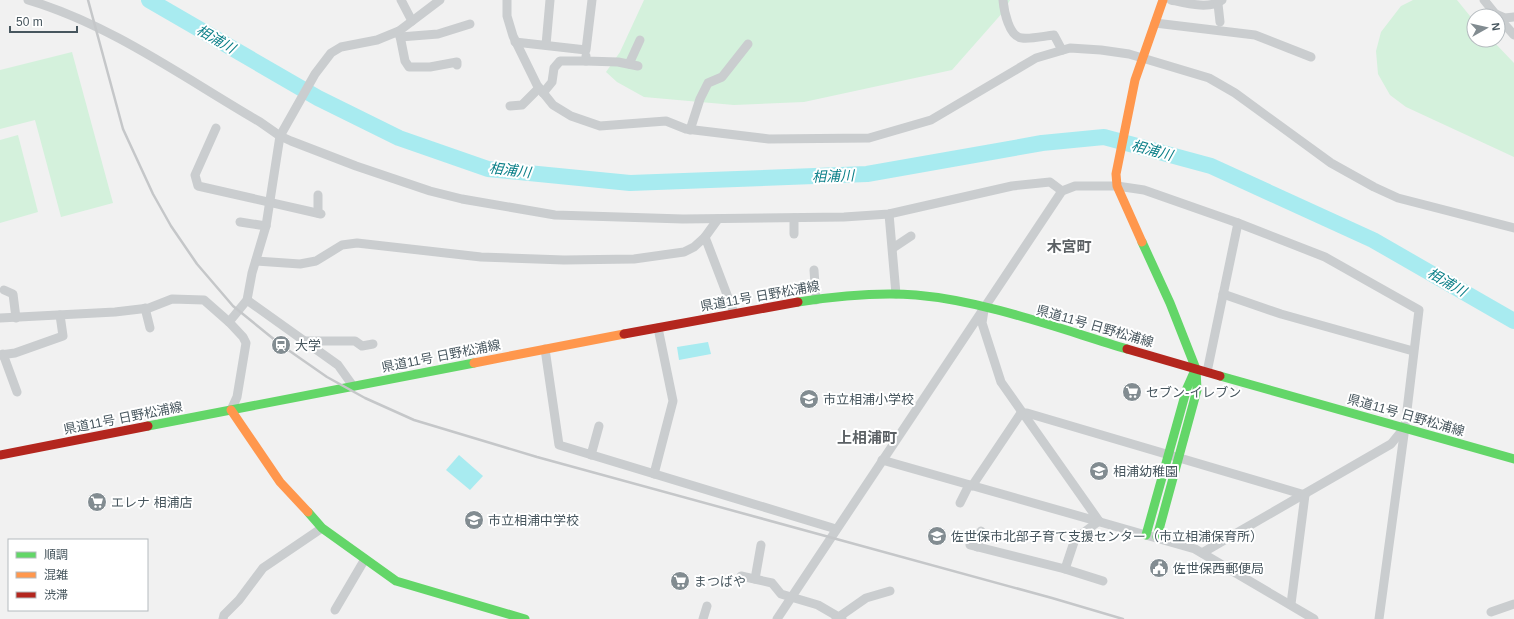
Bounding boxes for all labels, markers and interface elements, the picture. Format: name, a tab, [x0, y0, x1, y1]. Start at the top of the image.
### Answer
scale bar	[10, 8, 77, 34]
north arrow	[1466, 8, 1506, 48]
text: 50 m	[16, 15, 43, 29]
water label: 相浦川	[194, 22, 240, 57]
text: N	[1489, 22, 1502, 31]
water label: 相浦川	[1130, 137, 1176, 164]
water label: 相浦川	[488, 160, 534, 181]
water label: 相浦川	[812, 167, 856, 185]
district label: 木宮町	[1046, 238, 1092, 255]
water label: 相浦川	[1425, 265, 1471, 300]
street label: 県道11号 日野松浦線	[699, 278, 821, 314]
street label: 県道11号 日野松浦線	[1035, 302, 1155, 350]
station icon: 大学	[270, 334, 292, 356]
street label: 県道11号 日野松浦線	[380, 337, 502, 375]
place label: 大学	[295, 338, 321, 353]
supermarket icon: セブン-イレブン	[1121, 381, 1143, 403]
place label: セブン-イレブン	[1146, 385, 1241, 400]
school or university icon: 市立相浦小学校	[798, 388, 820, 410]
street label: 県道11号 日野松浦線	[1346, 391, 1466, 439]
place label: 市立相浦小学校	[823, 392, 914, 407]
street label: 県道11号 日野松浦線	[62, 399, 184, 437]
district label: 上相浦町	[837, 429, 897, 446]
school or university icon: 相浦幼稚園	[1088, 460, 1110, 482]
place label: 相浦幼稚園	[1113, 464, 1178, 479]
supermarket icon: エレナ 相浦店	[86, 491, 108, 513]
place label: エレナ 相浦店	[111, 495, 193, 510]
school or university icon: 市立相浦中学校	[463, 509, 485, 531]
place label: 市立相浦中学校	[488, 513, 579, 528]
school or university icon: 佐世保市北部子育て支援センター（市立相浦保育所）	[926, 525, 948, 547]
place label: 佐世保市北部子育て支援センター（市立相浦保育所）	[951, 529, 1263, 544]
legend	[8, 539, 148, 611]
text: 順調	[44, 548, 68, 562]
public building icon: 佐世保西郵便局	[1148, 557, 1170, 579]
place label: 佐世保西郵便局	[1173, 561, 1264, 576]
text: 混雑	[44, 568, 68, 582]
supermarket icon: まつばや	[669, 570, 691, 592]
place label: まつばや	[694, 574, 746, 589]
text: 渋滞	[44, 588, 68, 602]

